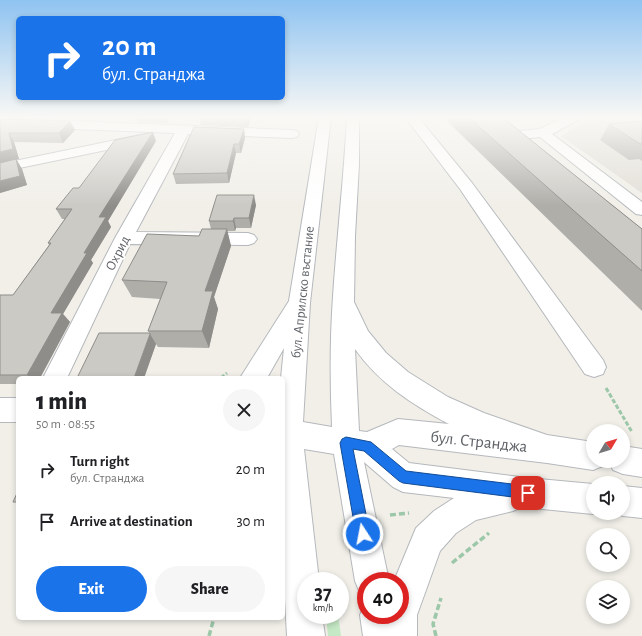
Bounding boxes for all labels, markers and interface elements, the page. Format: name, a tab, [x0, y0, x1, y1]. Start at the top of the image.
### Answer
icon: right	[36, 32, 88, 84]
text: 20 m	[102, 33, 157, 61]
text: бул. Странджа	[102, 66, 205, 84]
street label: бул. Априлско въстание	[289, 225, 317, 359]
street label: Охрид	[103, 234, 133, 273]
button: close	[223, 389, 265, 431]
text: 1 min	[36, 390, 87, 414]
text: 50 m · 08:55	[36, 418, 95, 431]
north arrow	[586, 424, 630, 468]
map controls	[586, 424, 630, 624]
street label: бул. Странджа	[429, 428, 529, 456]
text: Turn right	[70, 454, 129, 469]
icon: right	[36, 459, 58, 481]
text: 20 m	[236, 462, 265, 477]
text: бул. Странджа	[70, 472, 145, 485]
pin	[511, 476, 545, 510]
button: sound	[586, 476, 630, 520]
icon: arrive	[517, 482, 539, 504]
icon: arrive	[36, 511, 58, 533]
position arrow	[342, 513, 384, 555]
text: Arrive at destination	[70, 514, 193, 529]
text: 30 m	[236, 514, 265, 529]
button: search	[586, 528, 630, 572]
button: Exit	[36, 566, 147, 612]
button: Share	[155, 566, 265, 612]
speed limit sign: 40	[357, 572, 409, 624]
button: layers	[586, 580, 630, 624]
text: 37	[314, 583, 332, 603]
text: km/h	[313, 603, 333, 613]

